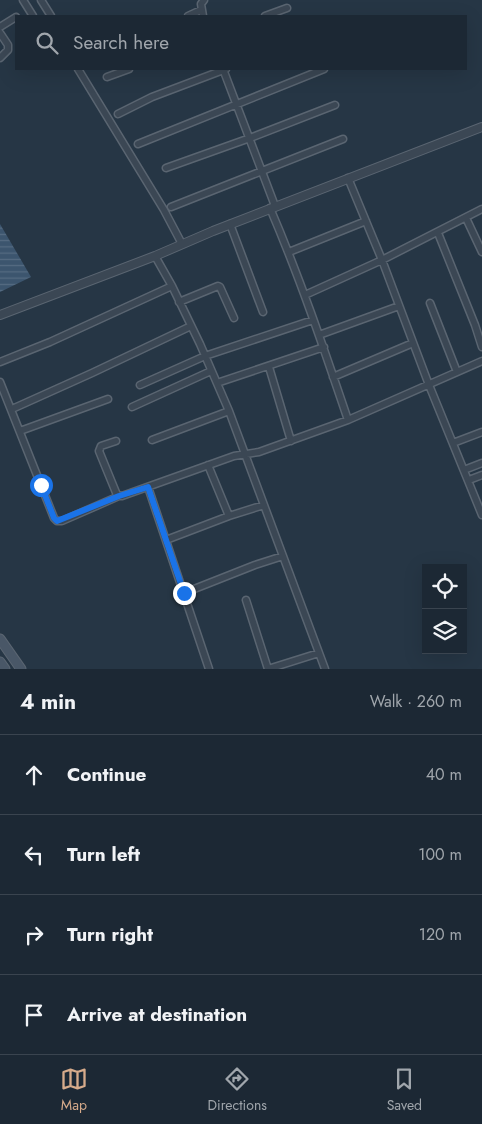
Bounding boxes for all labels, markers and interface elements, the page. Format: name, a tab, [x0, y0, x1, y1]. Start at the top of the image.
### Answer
search box	[15, 15, 467, 70]
icon: search	[33, 29, 61, 57]
text: Search here	[73, 29, 169, 56]
route start	[30, 474, 53, 497]
map controls	[422, 564, 467, 654]
button: locate	[422, 564, 467, 609]
route end	[173, 582, 196, 605]
button: layers	[422, 609, 467, 654]
text: 4 min	[20, 687, 76, 717]
text: Walk · 260 m	[370, 690, 462, 713]
icon: ahead	[20, 761, 48, 789]
text: Continue	[67, 761, 146, 788]
text: 40 m	[426, 763, 462, 786]
icon: left	[20, 841, 48, 869]
text: Turn left	[67, 841, 140, 868]
text: 100 m	[418, 843, 462, 866]
icon: right	[20, 921, 48, 949]
text: Turn right	[67, 921, 153, 948]
text: 120 m	[419, 923, 462, 946]
icon: arrive	[20, 1001, 48, 1029]
text: Arrive at destination	[67, 1001, 247, 1028]
tab: Map	[60, 1065, 88, 1115]
tab: Directions	[208, 1065, 267, 1115]
tab: Saved	[387, 1065, 422, 1115]

